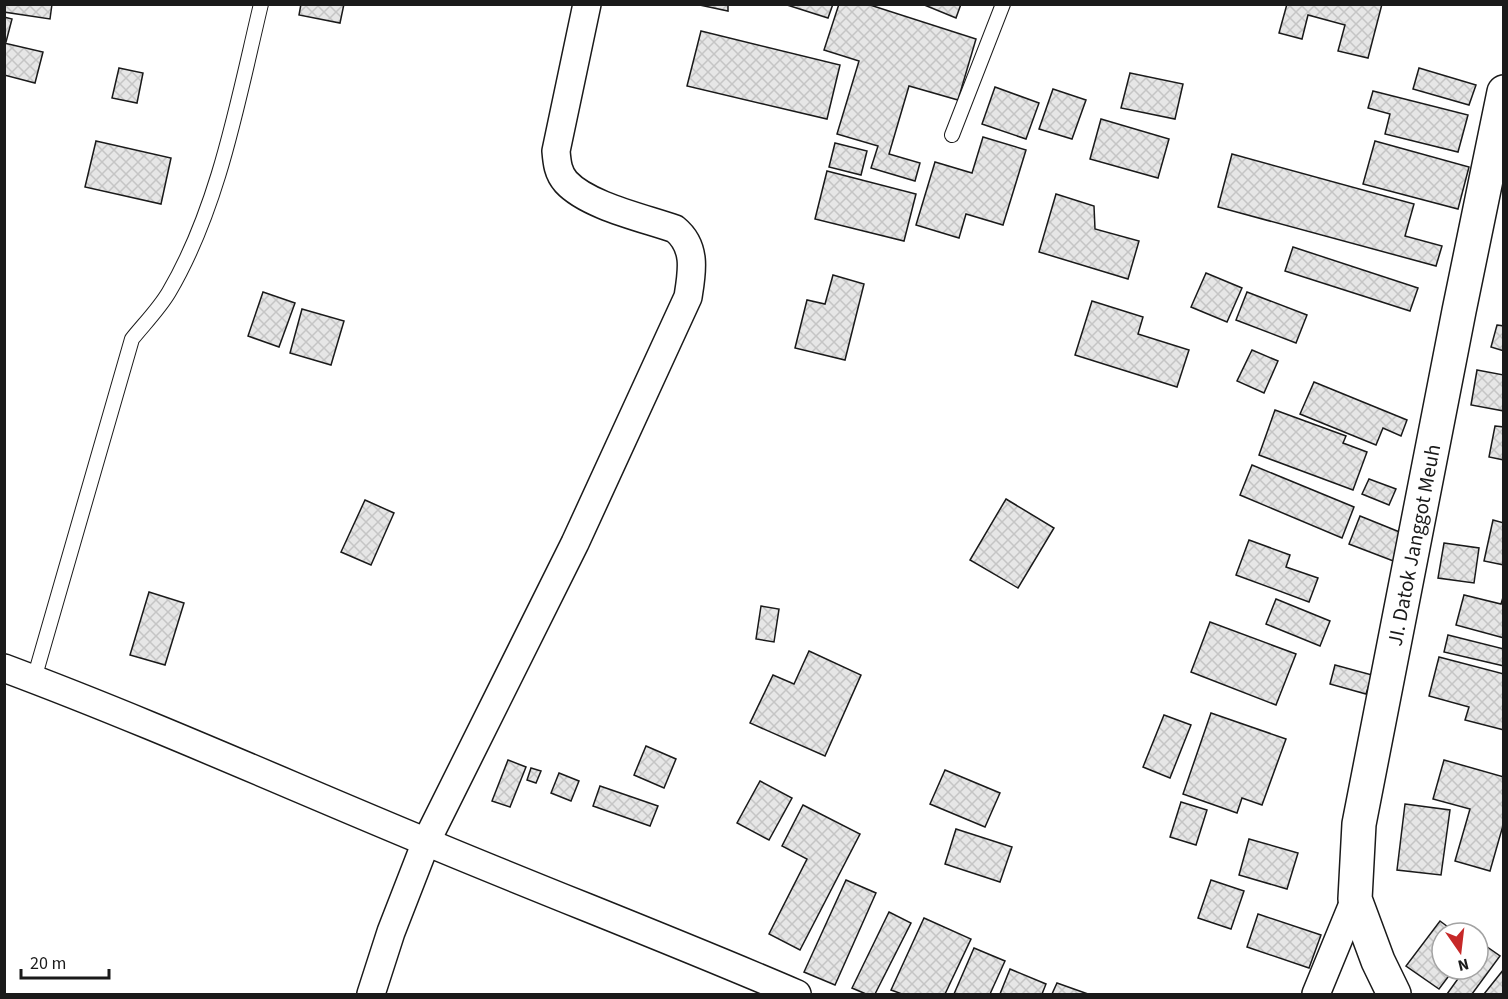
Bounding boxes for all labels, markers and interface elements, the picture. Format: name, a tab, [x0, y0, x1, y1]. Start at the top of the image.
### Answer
street label: JI. Datok Janggot Meuh	[1380, 442, 1448, 648]
north arrow	[1430, 921, 1490, 981]
scale bar	[21, 942, 110, 980]
text: 20 m	[30, 951, 66, 976]
text: N	[1456, 953, 1471, 977]

